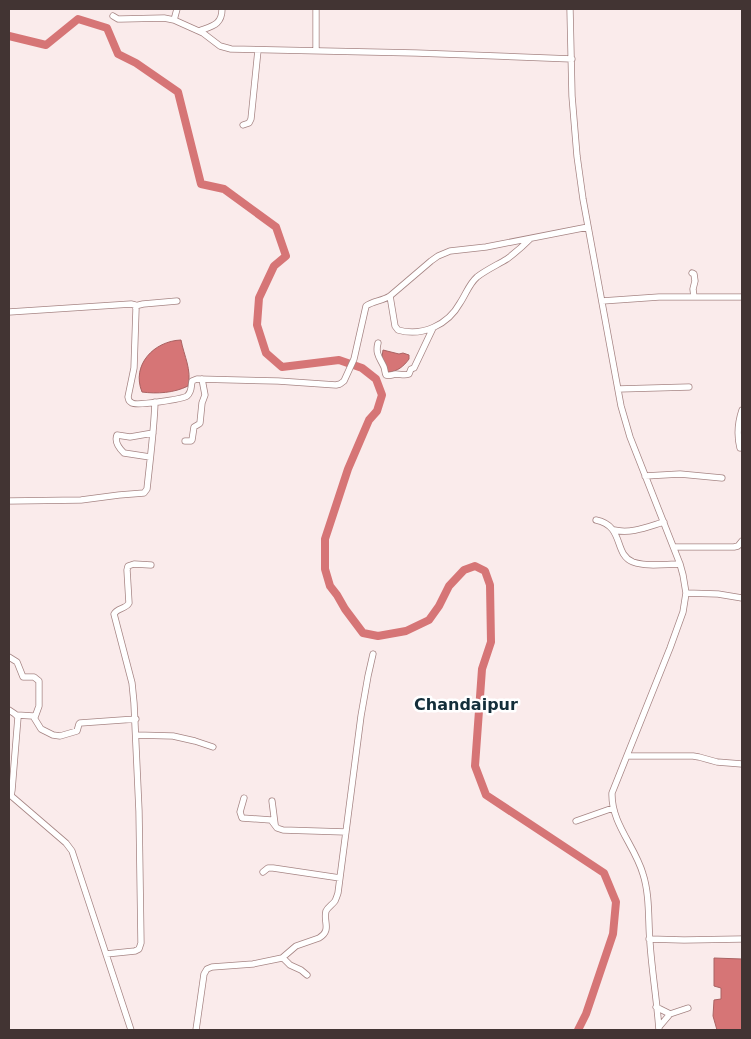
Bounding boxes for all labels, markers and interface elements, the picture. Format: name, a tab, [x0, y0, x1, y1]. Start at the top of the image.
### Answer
district label: Chandaipur	[414, 695, 518, 714]

